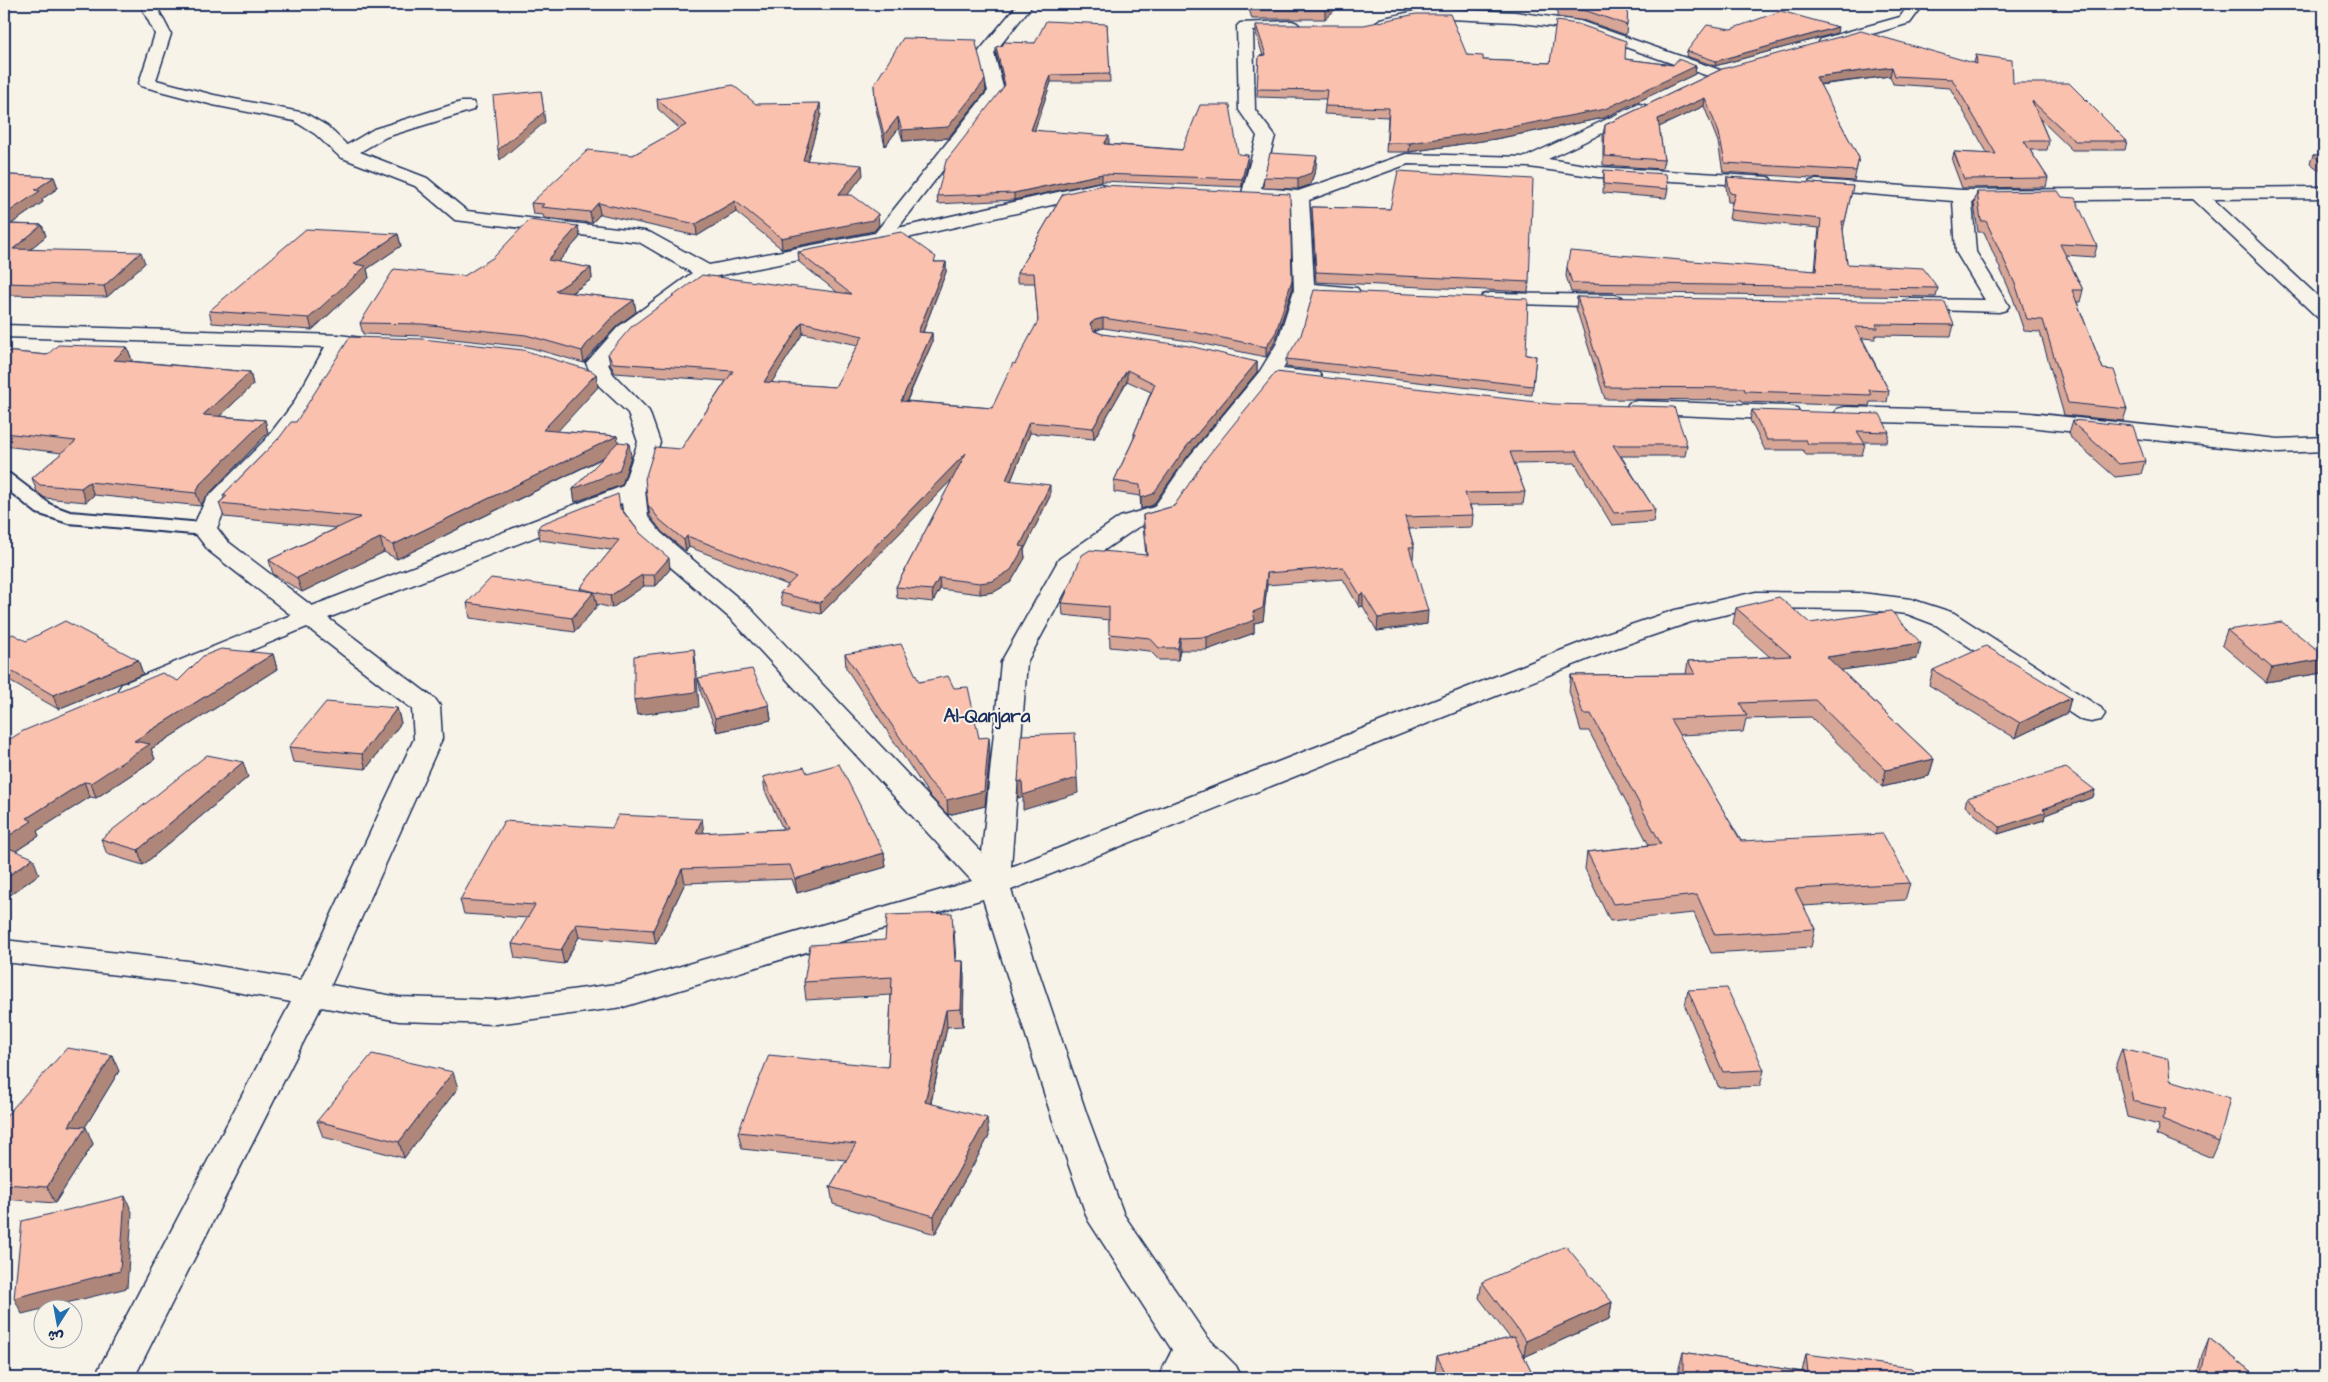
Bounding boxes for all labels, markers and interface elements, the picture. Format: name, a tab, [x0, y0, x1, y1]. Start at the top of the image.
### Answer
district label: Al-Qanjara	[944, 703, 1031, 730]
north arrow	[32, 1300, 82, 1350]
text: ش	[46, 1324, 65, 1347]

